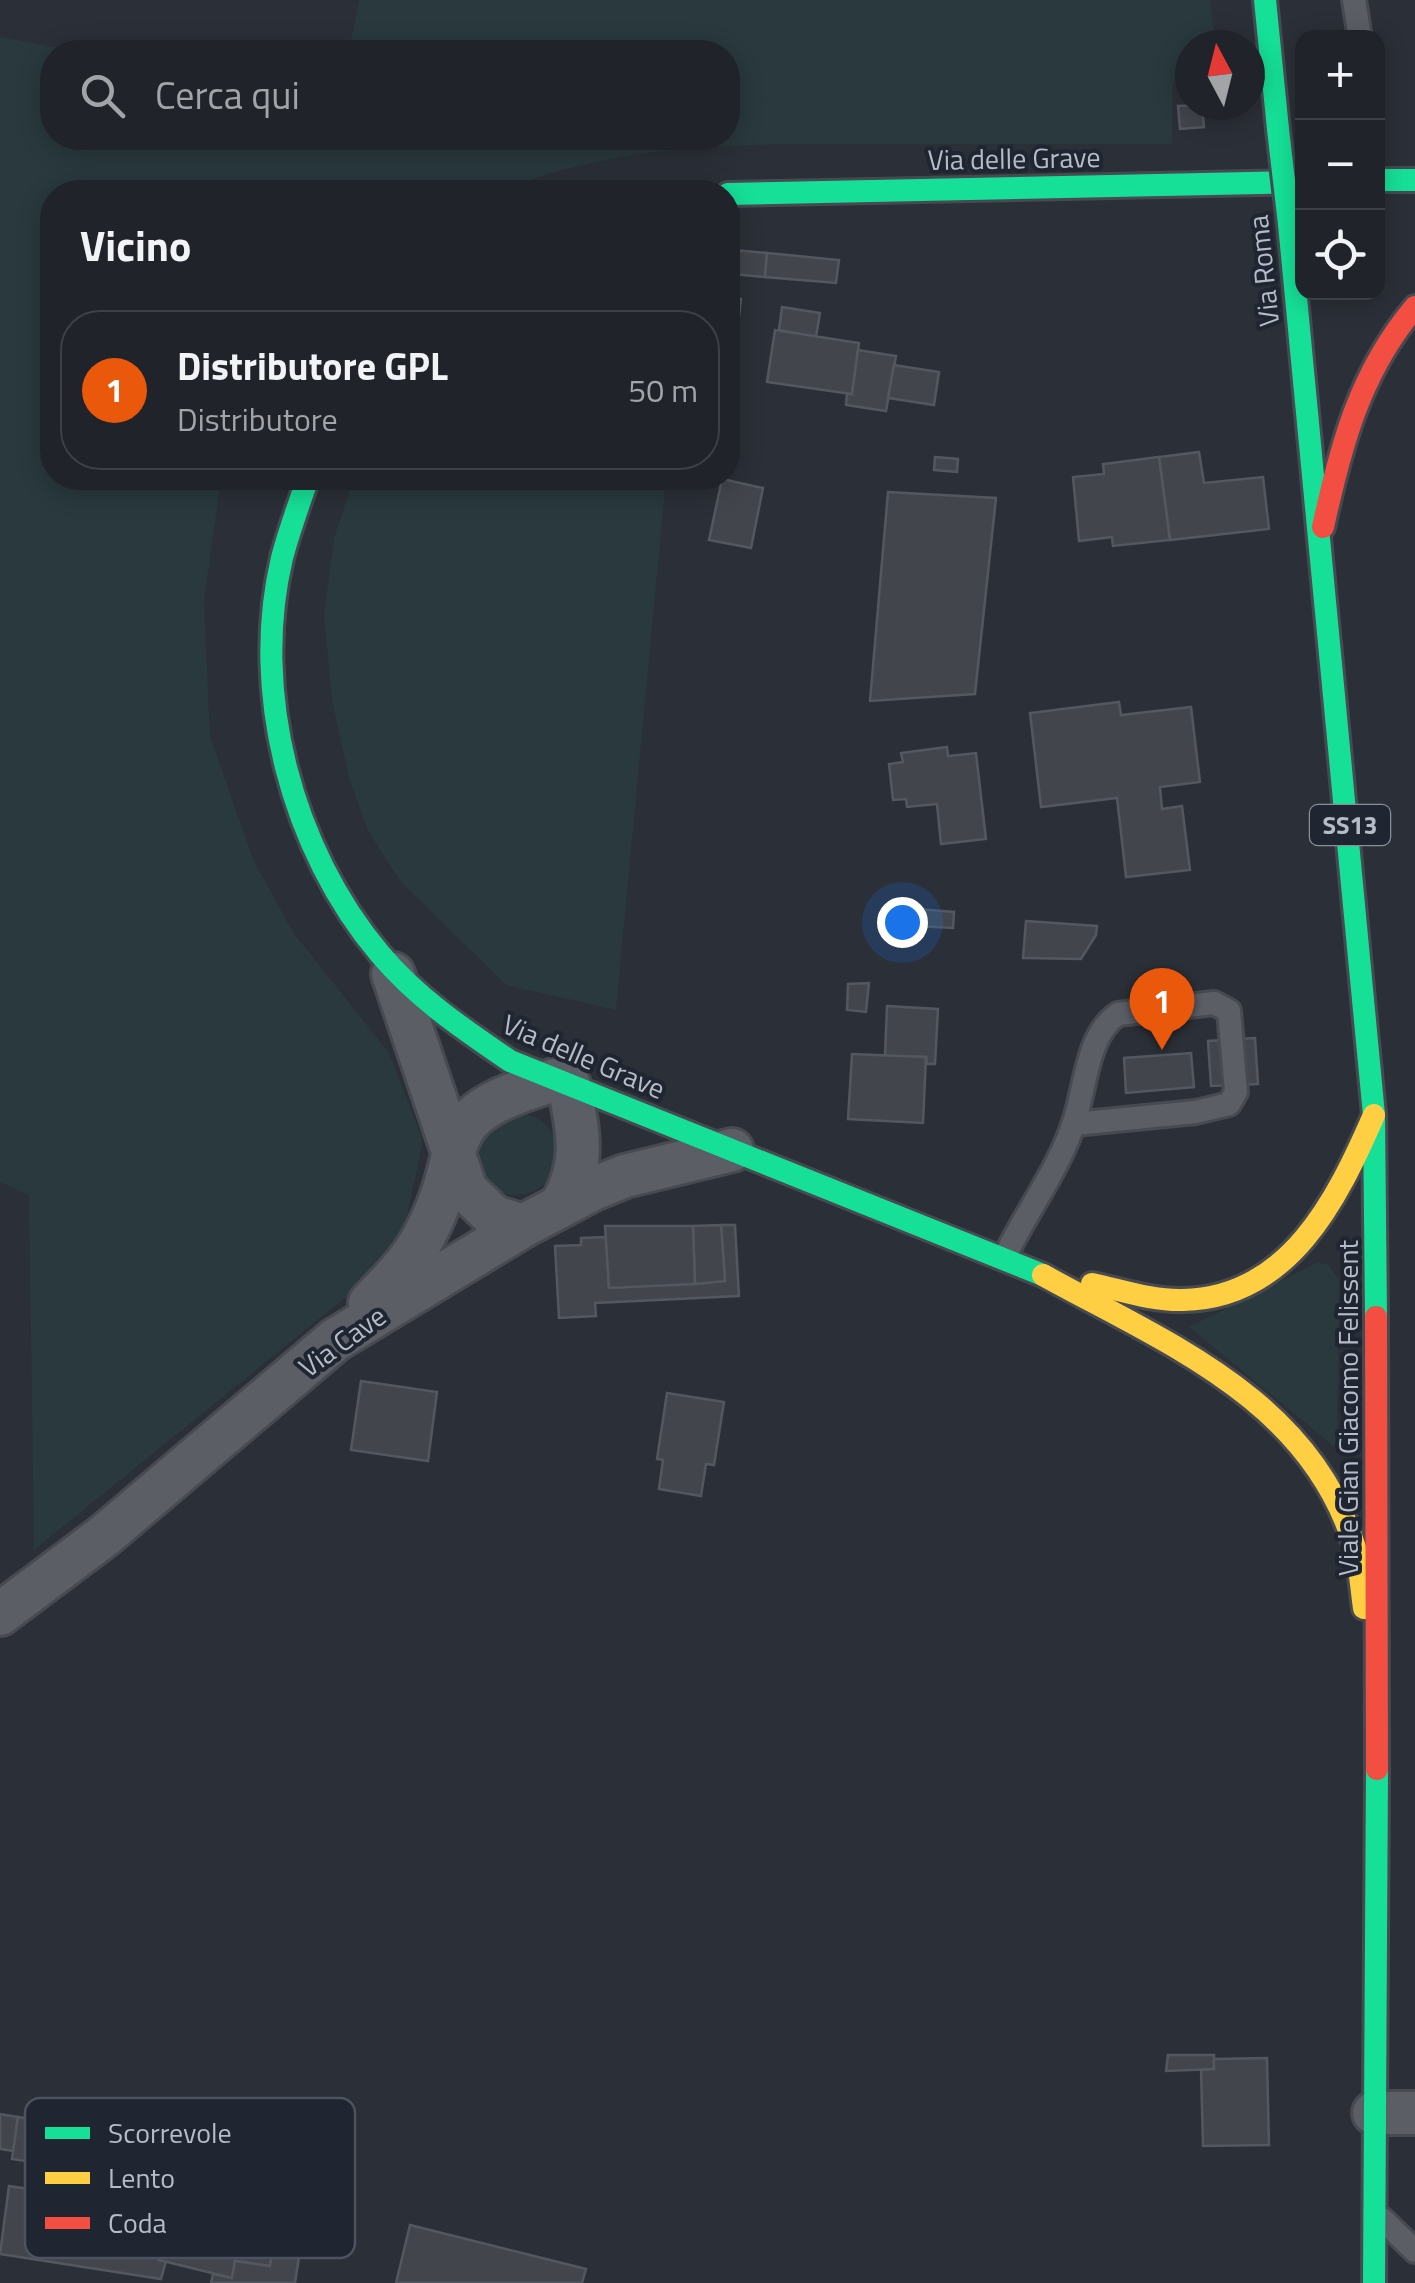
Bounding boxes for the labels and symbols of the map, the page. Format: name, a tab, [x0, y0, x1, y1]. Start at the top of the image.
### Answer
north arrow	[1175, 30, 1265, 120]
street label: Via delle Grave	[927, 135, 1101, 181]
street label: Via Roma	[1236, 213, 1290, 329]
road number: SS13	[1310, 805, 1390, 845]
your location	[877, 897, 928, 948]
pin: 1	[1130, 968, 1194, 1050]
street label: Via delle Grave	[496, 1002, 672, 1110]
street label: Viale Gian Giacomo Felissent	[1326, 1240, 1369, 1576]
street label: Via Cave	[289, 1294, 395, 1388]
legend	[25, 2098, 355, 2258]
text: Scorrevole	[108, 2111, 232, 2154]
text: Lento	[108, 2156, 175, 2199]
text: Coda	[108, 2201, 167, 2244]

